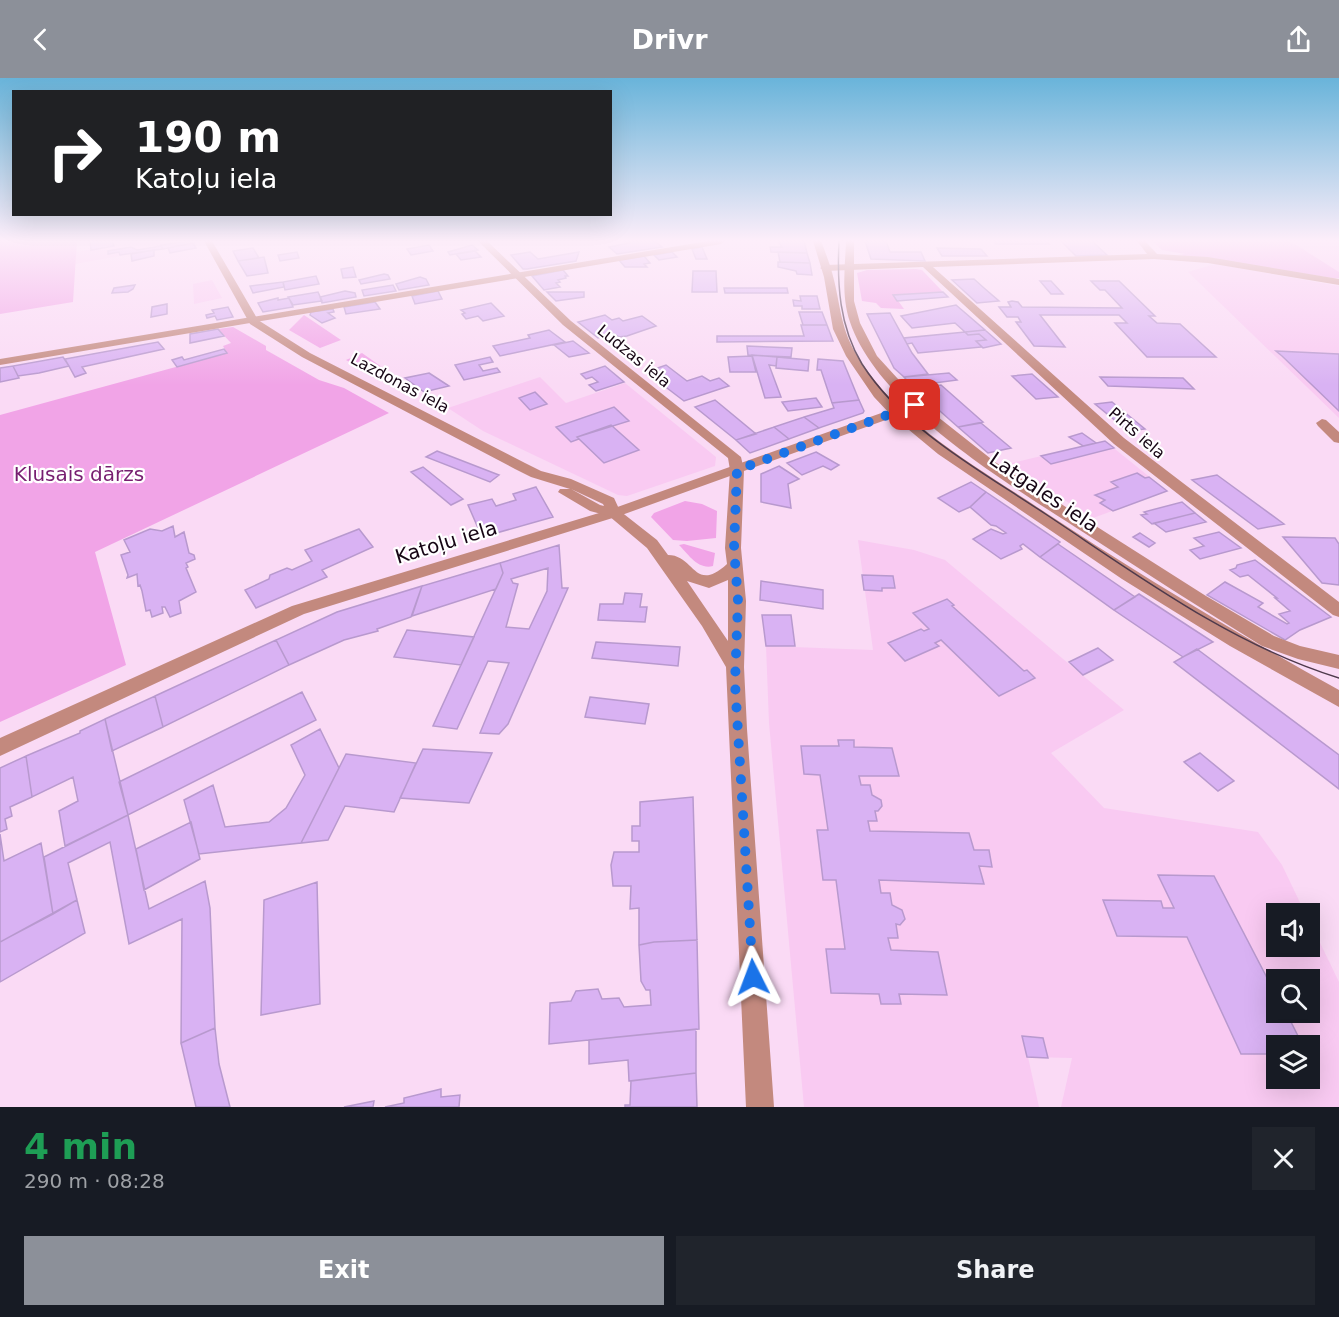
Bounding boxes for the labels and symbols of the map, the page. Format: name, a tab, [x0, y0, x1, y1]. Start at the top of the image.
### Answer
street label: Ludzas iela	[593, 321, 675, 391]
street label: Lazdonas iela	[347, 349, 453, 417]
pin	[889, 379, 940, 430]
street label: Pirts iela	[1105, 403, 1169, 463]
street label: Latgales iela	[985, 447, 1103, 537]
park label: Klusais dārzs	[14, 462, 144, 486]
street label: Katoļu iela	[392, 515, 500, 569]
position arrow	[721, 945, 785, 1009]

